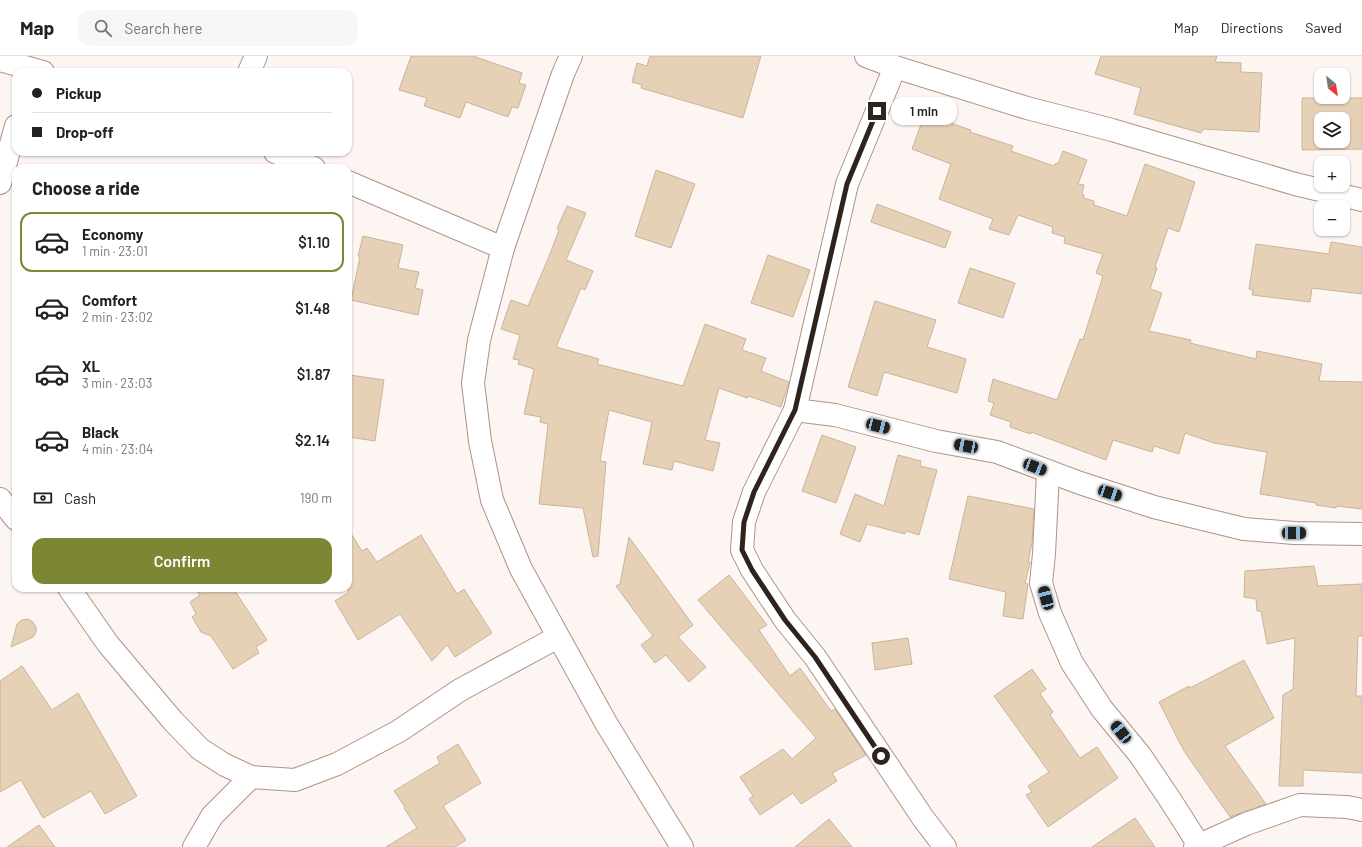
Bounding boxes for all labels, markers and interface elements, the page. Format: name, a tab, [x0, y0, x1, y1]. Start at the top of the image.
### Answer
search box	[78, 10, 358, 46]
text: Map	[20, 16, 54, 39]
icon: search	[92, 17, 114, 39]
text: Search here	[124, 19, 202, 37]
text: Map	[1174, 19, 1199, 36]
text: Directions	[1221, 19, 1283, 36]
text: Saved	[1305, 19, 1342, 36]
north arrow	[1314, 68, 1350, 104]
map controls	[1314, 68, 1350, 236]
text: Pickup	[56, 84, 102, 102]
callout: 1 min	[891, 97, 957, 125]
route end	[868, 102, 886, 120]
text: 1 min	[910, 103, 938, 119]
button: layers	[1314, 112, 1350, 148]
text: Drop-off	[56, 123, 114, 141]
button: +	[1314, 156, 1350, 192]
text: Choose a ride	[32, 177, 140, 199]
button: −	[1314, 200, 1350, 236]
icon: car	[34, 224, 70, 260]
text: Economy	[82, 225, 143, 243]
text: $1.10	[298, 233, 330, 251]
text: 1 min · 23:01	[82, 243, 148, 259]
icon: car	[34, 290, 70, 326]
text: Comfort	[82, 291, 137, 309]
text: $1.48	[295, 299, 330, 317]
text: 2 min · 23:02	[82, 309, 153, 325]
icon: car	[34, 356, 70, 392]
text: XL	[82, 357, 100, 375]
text: $1.87	[297, 365, 330, 383]
text: 3 min · 23:03	[82, 375, 152, 391]
car	[865, 417, 891, 435]
icon: car	[34, 422, 70, 458]
text: Black	[82, 423, 119, 441]
text: $2.14	[295, 431, 330, 449]
car	[953, 438, 979, 454]
text: 4 min · 23:04	[82, 441, 153, 457]
car	[1022, 457, 1048, 477]
car	[1097, 484, 1123, 502]
icon: cash	[32, 487, 54, 509]
text: Cash	[64, 489, 96, 507]
text: 190 m	[300, 490, 332, 506]
car	[1282, 527, 1306, 539]
button: Confirm	[32, 538, 332, 584]
car	[1037, 585, 1055, 611]
car	[1109, 719, 1133, 745]
route start	[872, 747, 890, 765]

